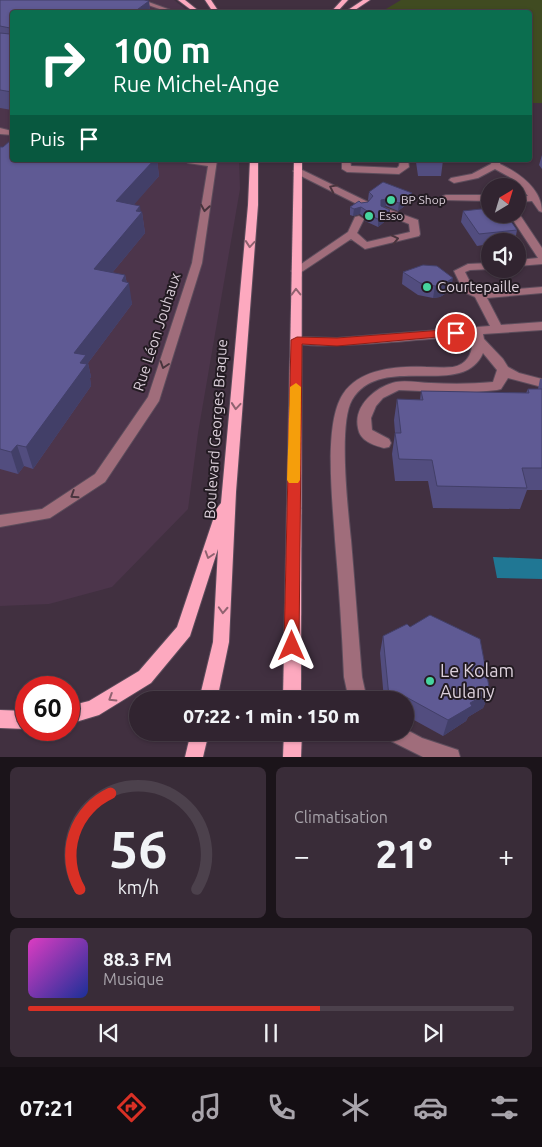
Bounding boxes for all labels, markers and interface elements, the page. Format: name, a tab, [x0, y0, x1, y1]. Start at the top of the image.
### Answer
icon: right	[30, 30, 95, 95]
text: 100 m	[113, 30, 211, 70]
text: Rue Michel-Ange	[113, 71, 280, 96]
icon: arrive	[75, 125, 103, 153]
text: Puis	[30, 128, 65, 150]
north arrow	[481, 178, 526, 222]
map controls	[481, 178, 526, 278]
one-way arrow	[329, 184, 338, 194]
place label: BP Shop	[401, 193, 446, 206]
marker: BP Shop	[385, 194, 397, 206]
one-way arrow	[200, 205, 211, 213]
place label: Esso	[379, 209, 403, 222]
marker: Esso	[363, 210, 375, 222]
button: sound	[481, 233, 526, 278]
one-way arrow	[391, 234, 400, 245]
one-way arrow	[245, 240, 256, 248]
street label: Rue Léon Jouhaux	[129, 270, 184, 393]
place label: Courtepaille	[437, 278, 520, 295]
marker: Courtepaille	[421, 281, 433, 293]
one-way arrow	[291, 288, 301, 296]
pin	[435, 312, 477, 354]
icon: arrive	[442, 319, 470, 347]
street label: Boulevard Georges Braque	[201, 339, 230, 519]
one-way arrow	[160, 360, 170, 369]
one-way arrow	[231, 402, 242, 410]
one-way arrow	[70, 489, 79, 499]
one-way arrow	[204, 550, 214, 558]
one-way arrow	[218, 606, 229, 614]
position arrow	[265, 619, 317, 671]
place label: Le Kolam Aulany	[440, 660, 514, 701]
marker: Le Kolam Aulany	[424, 675, 436, 687]
speed limit sign: 60	[15, 676, 80, 741]
one-way arrow	[108, 691, 117, 701]
text: 07:22 · 1 min · 150 m	[183, 705, 360, 727]
text: Climatisation	[294, 808, 388, 826]
text: 56	[109, 820, 167, 878]
text: 21°	[376, 833, 432, 875]
text: −	[294, 840, 310, 871]
text: +	[498, 840, 514, 871]
text: km/h	[117, 877, 159, 897]
text: 88.3 FM	[103, 948, 172, 970]
text: Musique	[103, 970, 164, 988]
icon: previous	[95, 1019, 123, 1047]
icon: pause	[257, 1019, 285, 1047]
icon: next	[419, 1019, 447, 1047]
icon: directions	[114, 1090, 149, 1125]
icon: music	[189, 1090, 224, 1125]
icon: phone	[264, 1090, 299, 1125]
icon: climate	[338, 1090, 373, 1125]
icon: car	[413, 1090, 448, 1125]
icon: filters	[487, 1090, 522, 1125]
text: 07:21	[20, 1095, 75, 1120]

